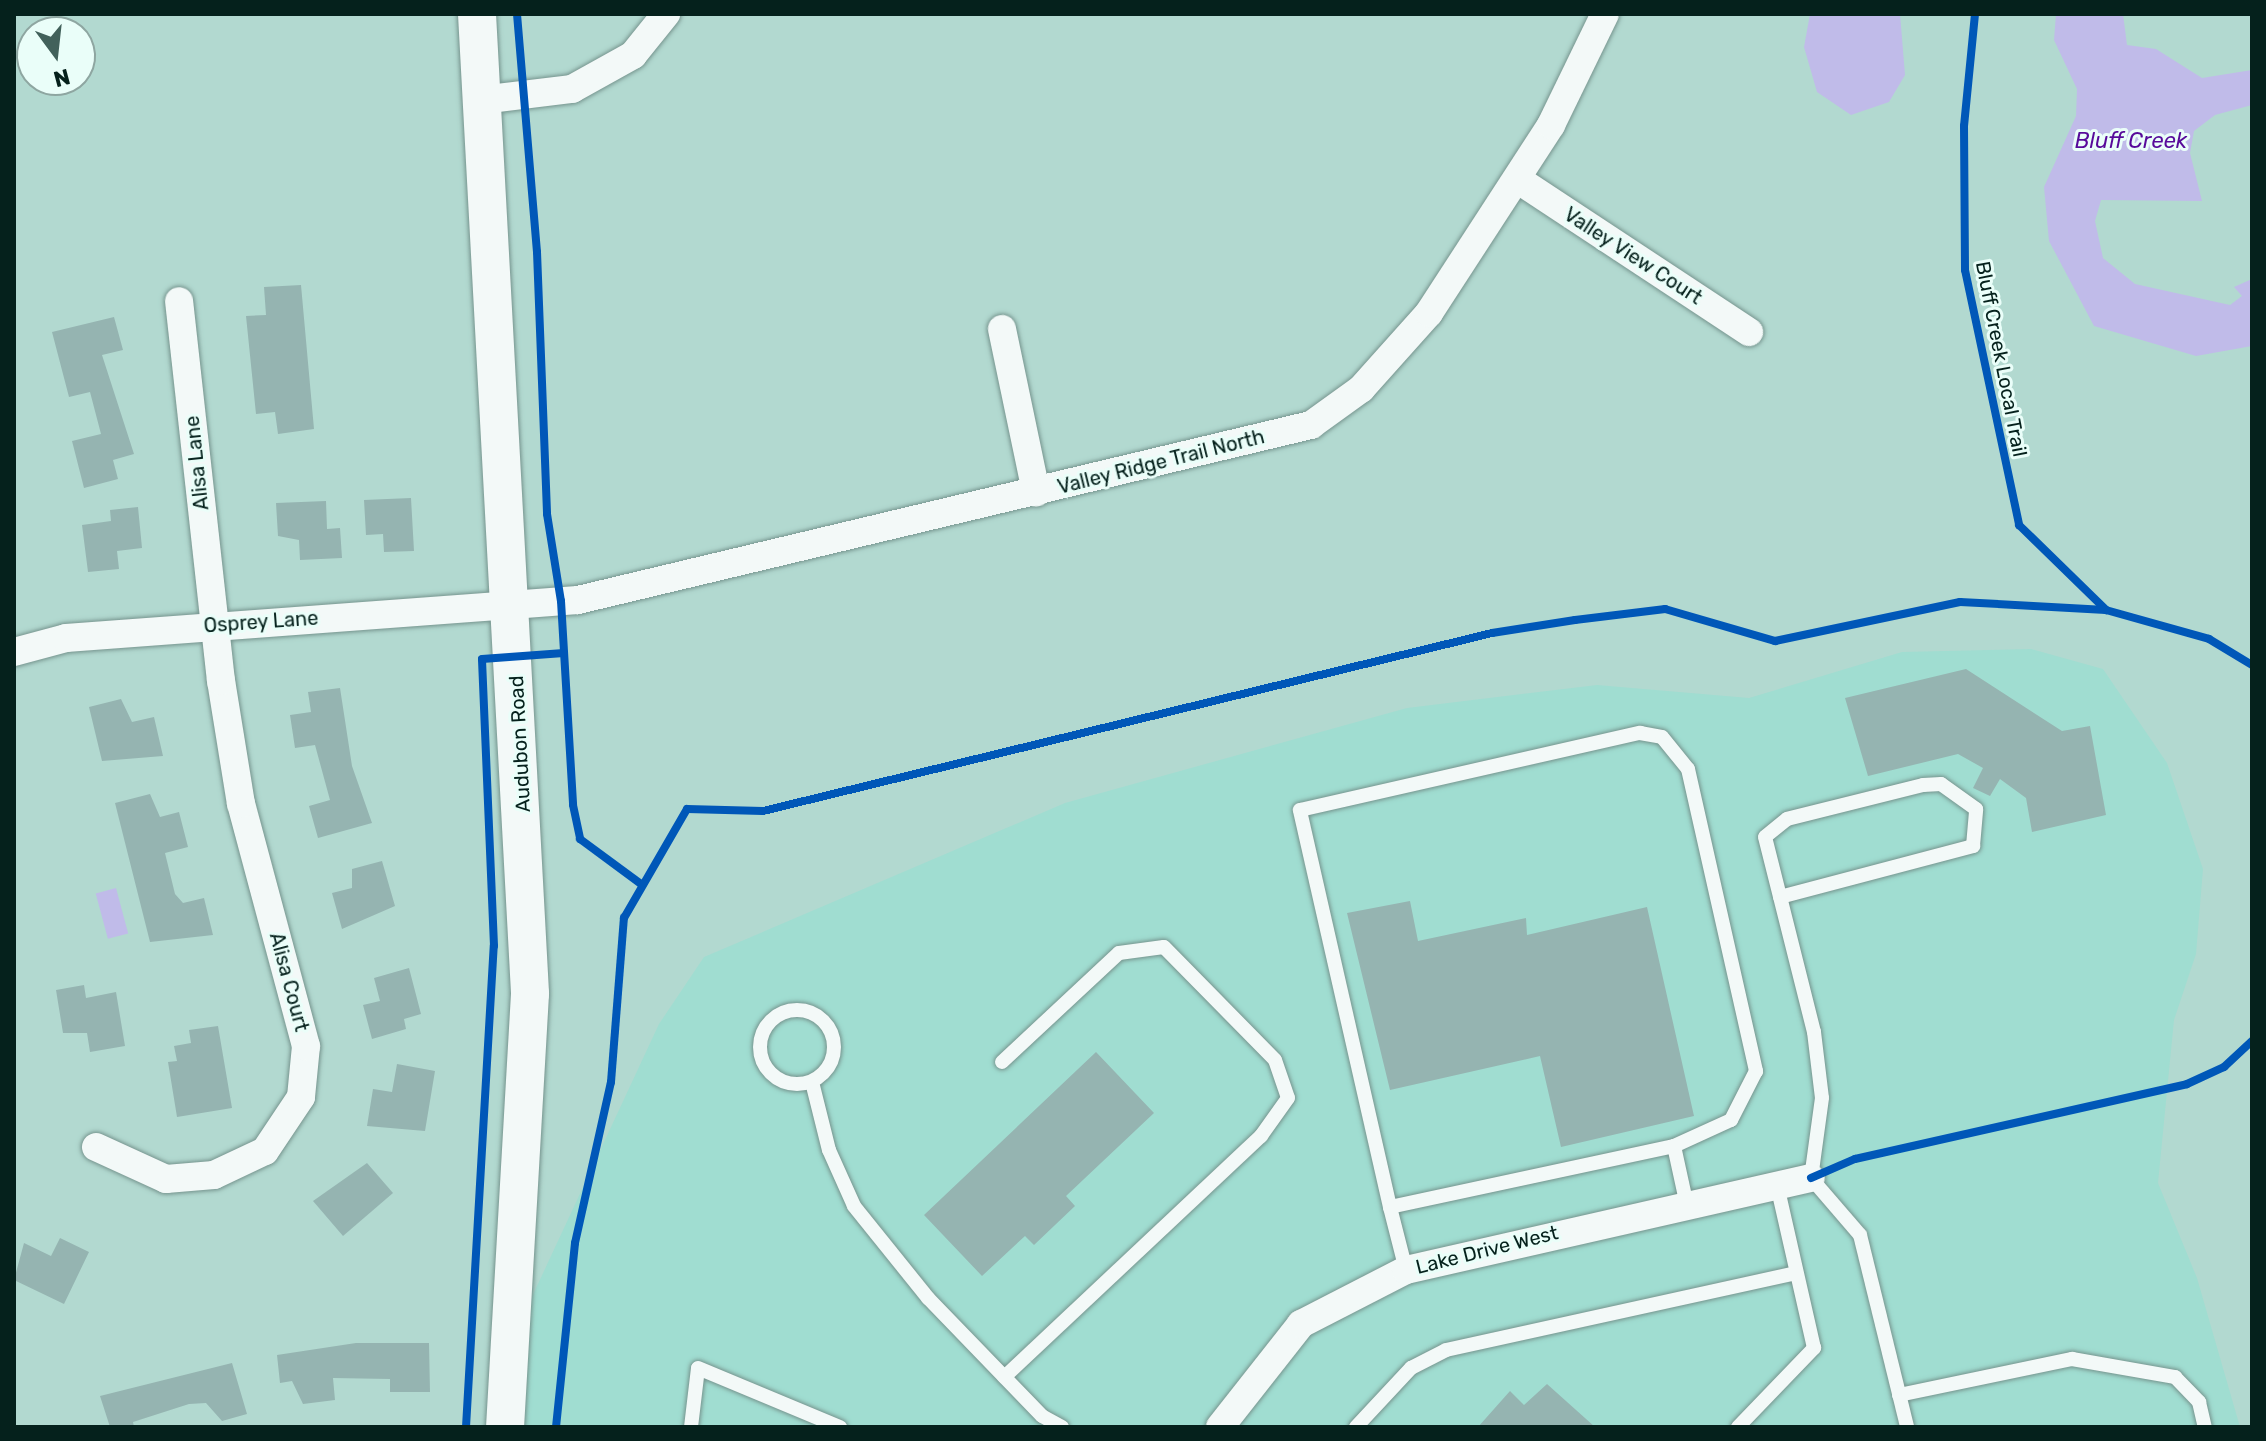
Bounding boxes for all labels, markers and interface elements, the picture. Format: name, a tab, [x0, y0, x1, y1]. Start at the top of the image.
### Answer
north arrow	[16, 16, 96, 96]
text: N	[51, 63, 73, 93]
water label: Bluff Creek	[2075, 128, 2187, 154]
street label: Valley View Court	[1559, 202, 1707, 310]
street label: Bluff Creek Local Trail	[1970, 259, 2032, 459]
street label: Alisa Lane	[180, 415, 214, 511]
street label: Valley Ridge Trail North	[1055, 425, 1267, 499]
street label: Osprey Lane	[203, 606, 319, 638]
street label: Audubon Road	[504, 675, 536, 813]
street label: Alisa Court	[264, 930, 314, 1034]
street label: Lake Drive West	[1413, 1221, 1561, 1279]

